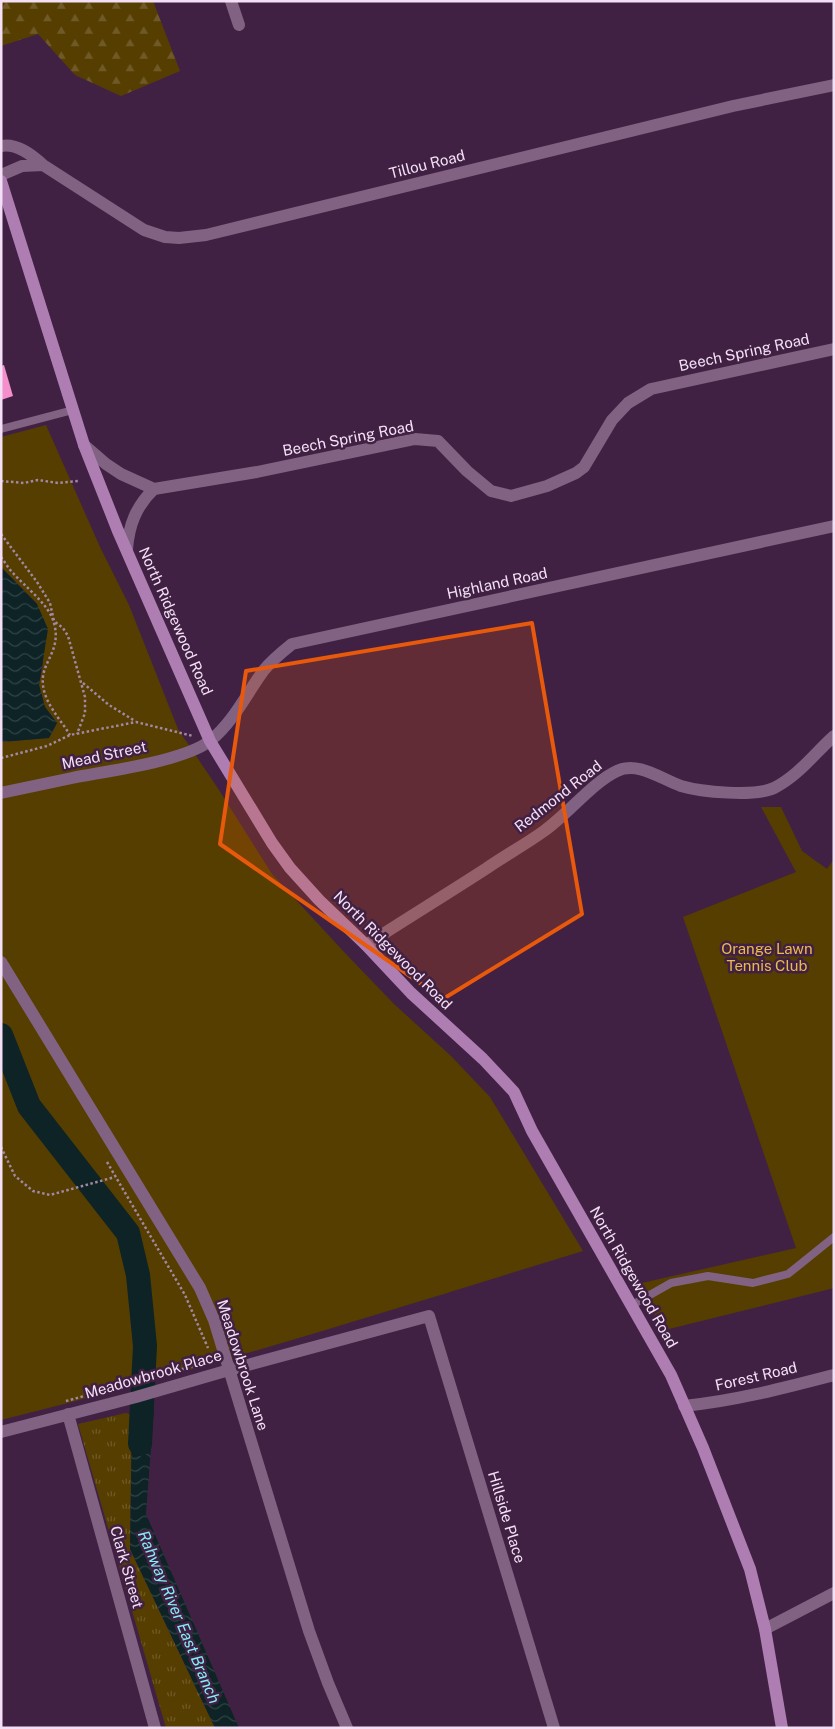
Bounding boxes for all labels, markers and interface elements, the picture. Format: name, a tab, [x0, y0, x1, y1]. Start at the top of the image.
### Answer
street label: Tillou Road	[387, 146, 467, 182]
street label: Beech Spring Road	[677, 330, 811, 374]
street label: Beech Spring Road	[281, 417, 415, 459]
street label: North Ridgewood Road	[136, 544, 216, 698]
street label: Highland Road	[445, 564, 549, 602]
street label: Mead Street	[60, 738, 148, 772]
street label: Redmond Road	[511, 757, 605, 835]
street label: North Ridgewood Road	[330, 887, 456, 1013]
park label: Orange Lawn Tennis Club	[721, 940, 813, 974]
street label: North Ridgewood Road	[587, 1203, 681, 1351]
street label: Meadowbrook Lane	[214, 1297, 272, 1433]
street label: Meadowbrook Place	[83, 1346, 223, 1402]
street label: Forest Road	[713, 1358, 799, 1394]
street label: Hillside Place	[485, 1469, 529, 1565]
street label: Clark Street	[107, 1524, 147, 1610]
water label: Rahway River East Branch	[134, 1528, 224, 1706]

